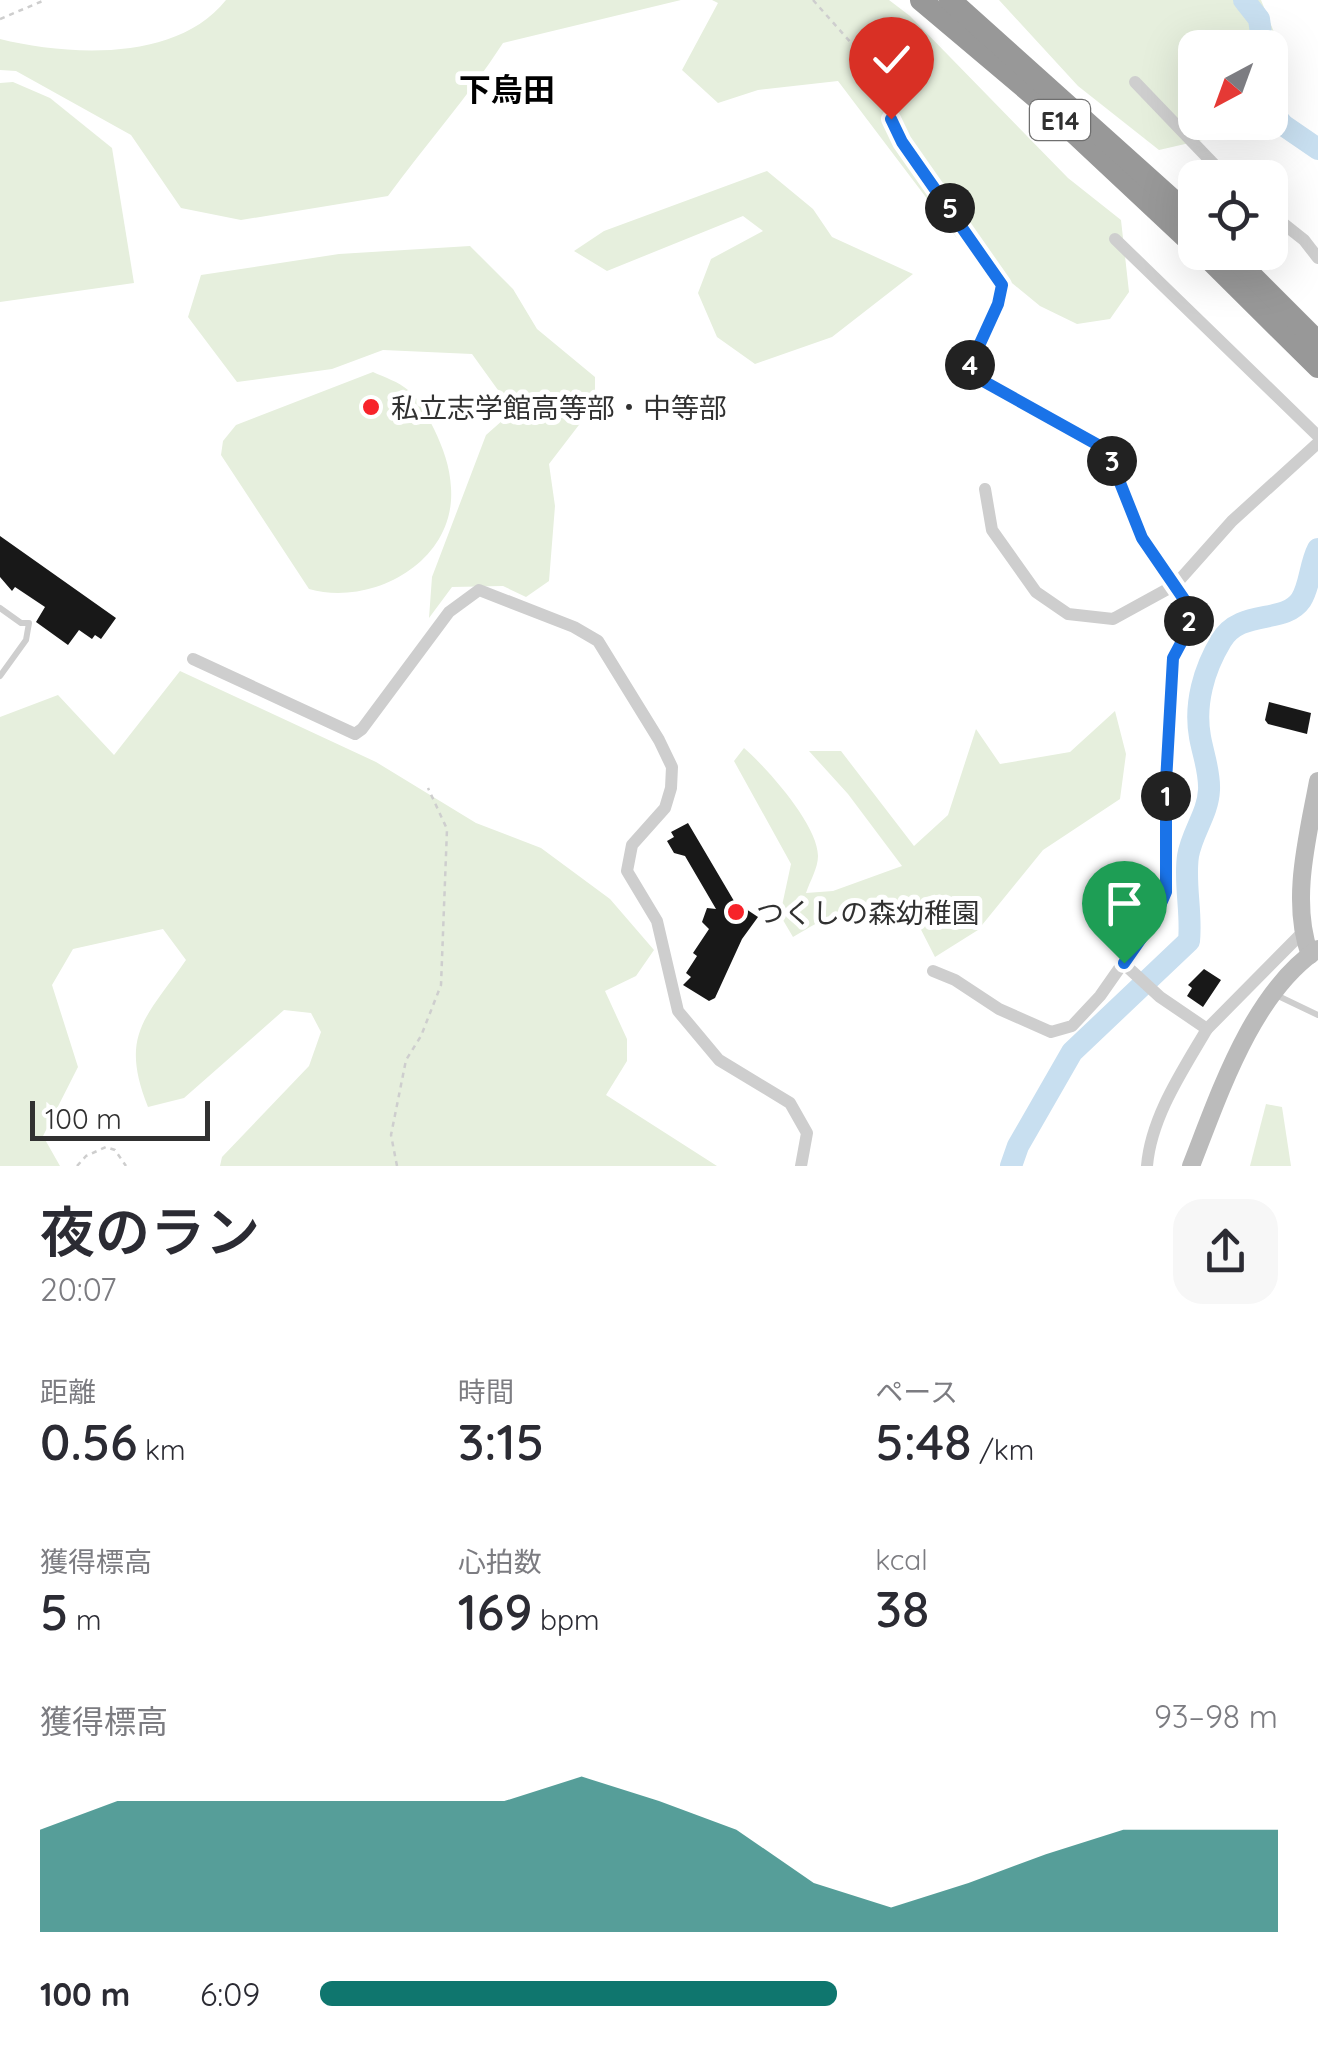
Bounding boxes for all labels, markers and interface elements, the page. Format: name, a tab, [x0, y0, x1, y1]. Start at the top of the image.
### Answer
pin	[849, 17, 934, 120]
north arrow	[1178, 30, 1288, 140]
map controls	[1178, 30, 1288, 270]
icon: check	[864, 32, 919, 87]
district label: 下烏田	[459, 69, 555, 109]
road number: E14	[1030, 100, 1090, 140]
button: locate	[1178, 160, 1288, 270]
pin: 5	[925, 183, 975, 233]
text: 5	[942, 190, 958, 225]
pin: 4	[945, 340, 995, 390]
text: 4	[962, 347, 978, 382]
place label: 私立志学館高等部・中等部	[391, 390, 727, 425]
marker: 私立志学館高等部・中等部	[360, 396, 382, 418]
pin: 3	[1087, 436, 1137, 486]
text: 3	[1104, 443, 1120, 478]
pin: 2	[1164, 596, 1214, 646]
text: 2	[1181, 603, 1197, 638]
pin: 1	[1141, 771, 1191, 821]
text: 1	[1161, 778, 1171, 813]
pin	[1082, 861, 1167, 964]
icon: arrive	[1097, 876, 1152, 931]
place label: つくしの森幼稚園	[756, 895, 980, 930]
marker: つくしの森幼稚園	[725, 901, 747, 923]
scale bar	[30, 1096, 210, 1140]
text: 100 m	[45, 1101, 122, 1136]
text: 夜のラン	[40, 1197, 260, 1266]
button: share	[1173, 1199, 1278, 1304]
text: 20:07	[40, 1269, 116, 1309]
text: 距離	[40, 1374, 96, 1409]
text: 時間	[458, 1374, 514, 1409]
text: ペース	[875, 1374, 958, 1409]
text: 0.56	[40, 1410, 137, 1473]
text: 3:15	[458, 1410, 544, 1473]
text: 5:48	[875, 1410, 971, 1473]
text: km	[137, 1432, 186, 1467]
text: /km	[971, 1432, 1034, 1467]
text: kcal	[875, 1542, 928, 1577]
text: 獲得標高	[40, 1544, 152, 1579]
text: 心拍数	[458, 1544, 542, 1579]
text: 38	[875, 1577, 929, 1640]
text: 5	[40, 1580, 68, 1643]
text: 169	[458, 1580, 532, 1643]
text: m	[68, 1602, 102, 1637]
text: bpm	[532, 1602, 600, 1637]
text: 93–98 m	[1154, 1696, 1278, 1736]
text: 獲得標高	[40, 1701, 168, 1741]
text: 100 m	[40, 1974, 130, 2014]
text: 6:09	[200, 1974, 260, 2014]

